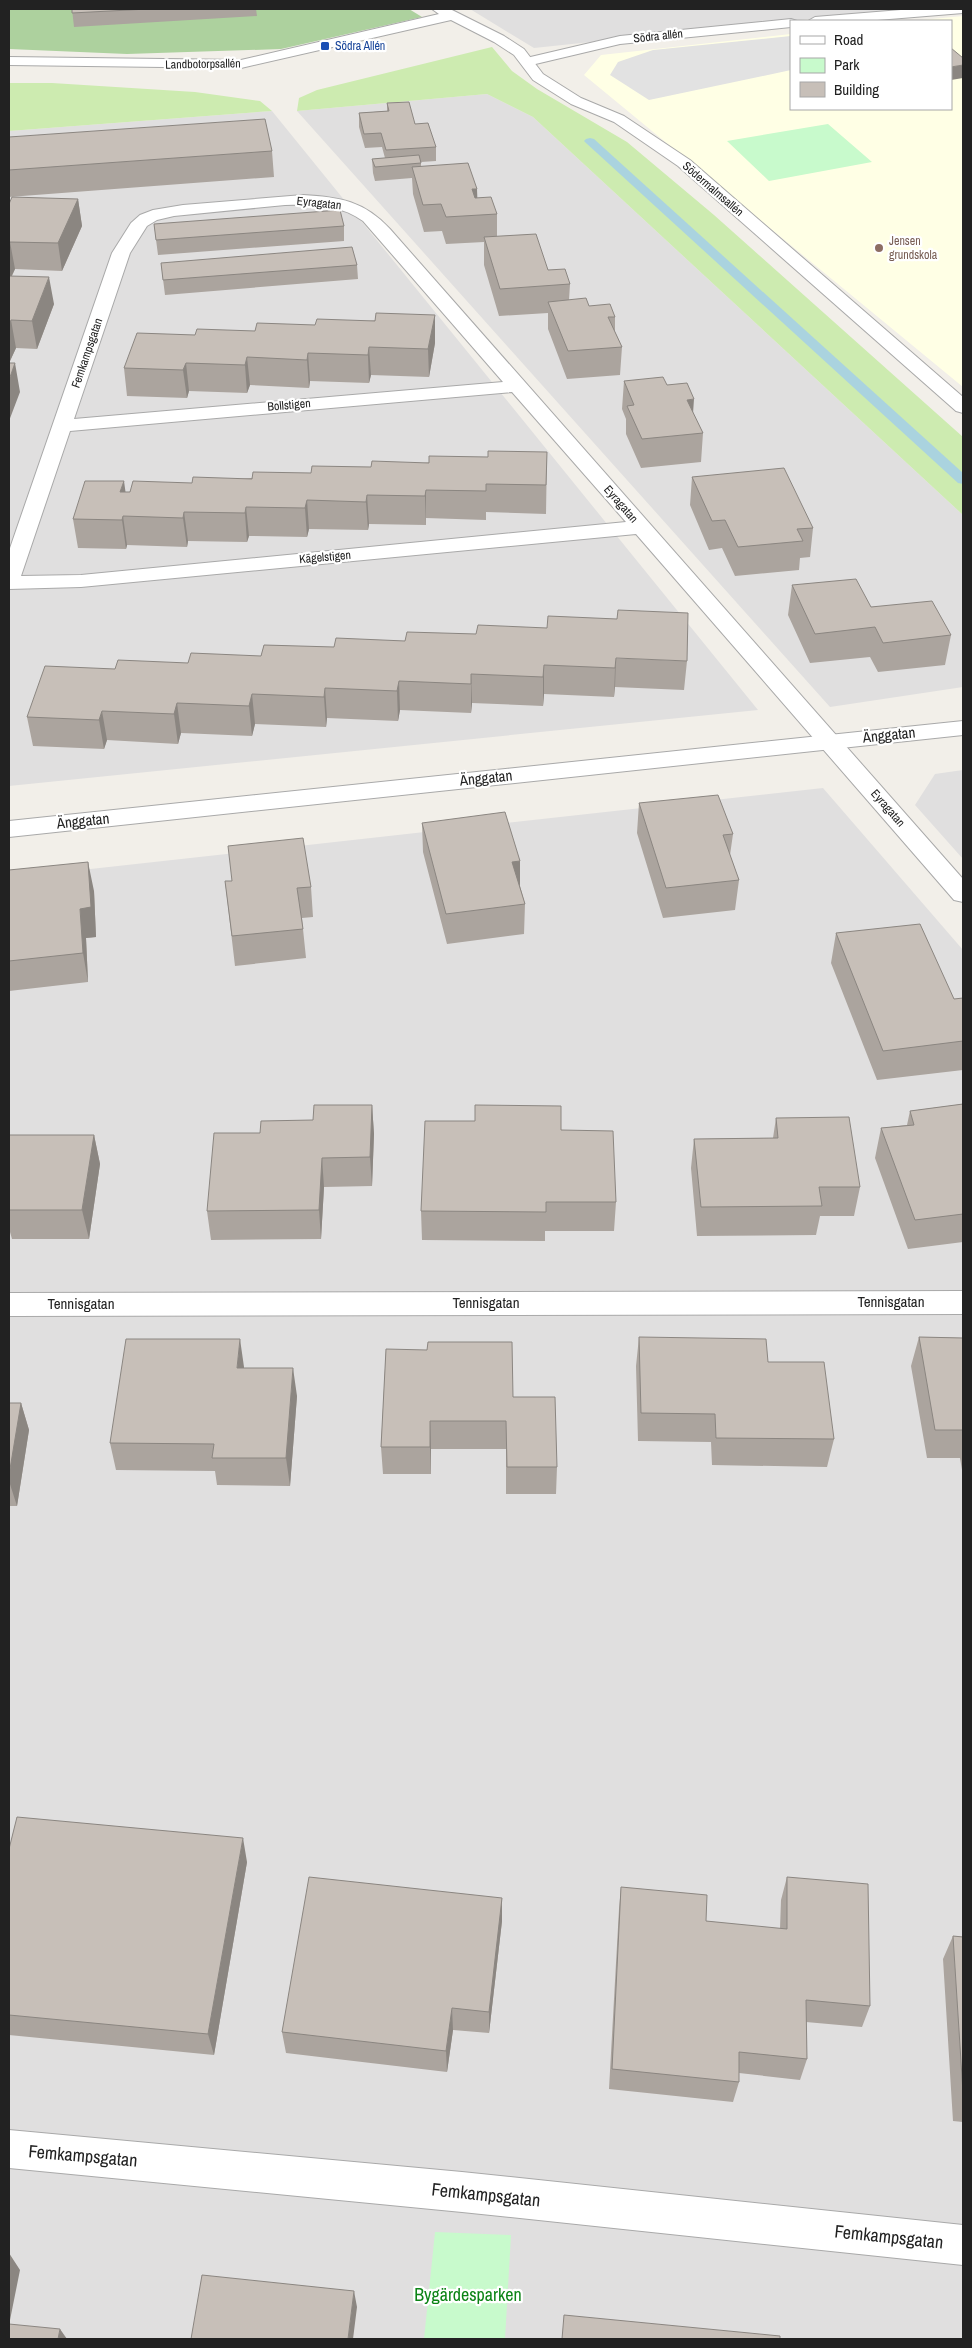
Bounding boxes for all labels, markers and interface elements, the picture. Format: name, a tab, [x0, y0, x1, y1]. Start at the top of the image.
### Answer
legend	[790, 20, 952, 110]
street label: Södra allén	[632, 25, 684, 47]
text: Road	[834, 29, 863, 50]
place label: Södra Allén	[335, 38, 385, 54]
marker: Södra Allén	[319, 40, 331, 52]
text: Park	[834, 54, 860, 75]
street label: Landbotorpsallén	[165, 55, 241, 73]
text: Building	[834, 79, 879, 100]
street label: Södermalmsallén	[679, 158, 747, 220]
street label: Eyragatan	[296, 193, 342, 213]
place label: Jensen grundskola	[889, 233, 938, 263]
marker: Jensen grundskola	[873, 242, 885, 254]
street label: Femkampsgatan	[68, 316, 106, 390]
street label: Bollstigen	[267, 395, 311, 415]
street label: Eyragatan	[600, 482, 642, 526]
street label: Kägelstigen	[298, 547, 352, 567]
street label: Änggatan	[861, 721, 916, 748]
street label: Änggatan	[458, 764, 513, 791]
street label: Eyragatan	[867, 786, 909, 830]
street label: Änggatan	[55, 807, 110, 834]
street label: Tennisgatan	[857, 1291, 925, 1312]
street label: Tennisgatan	[452, 1292, 520, 1313]
street label: Tennisgatan	[47, 1293, 115, 1314]
street label: Femkampsgatan	[28, 2138, 139, 2173]
street label: Femkampsgatan	[430, 2176, 542, 2213]
street label: Femkampsgatan	[833, 2218, 945, 2255]
park label: Bygärdesparken	[414, 2282, 522, 2307]

